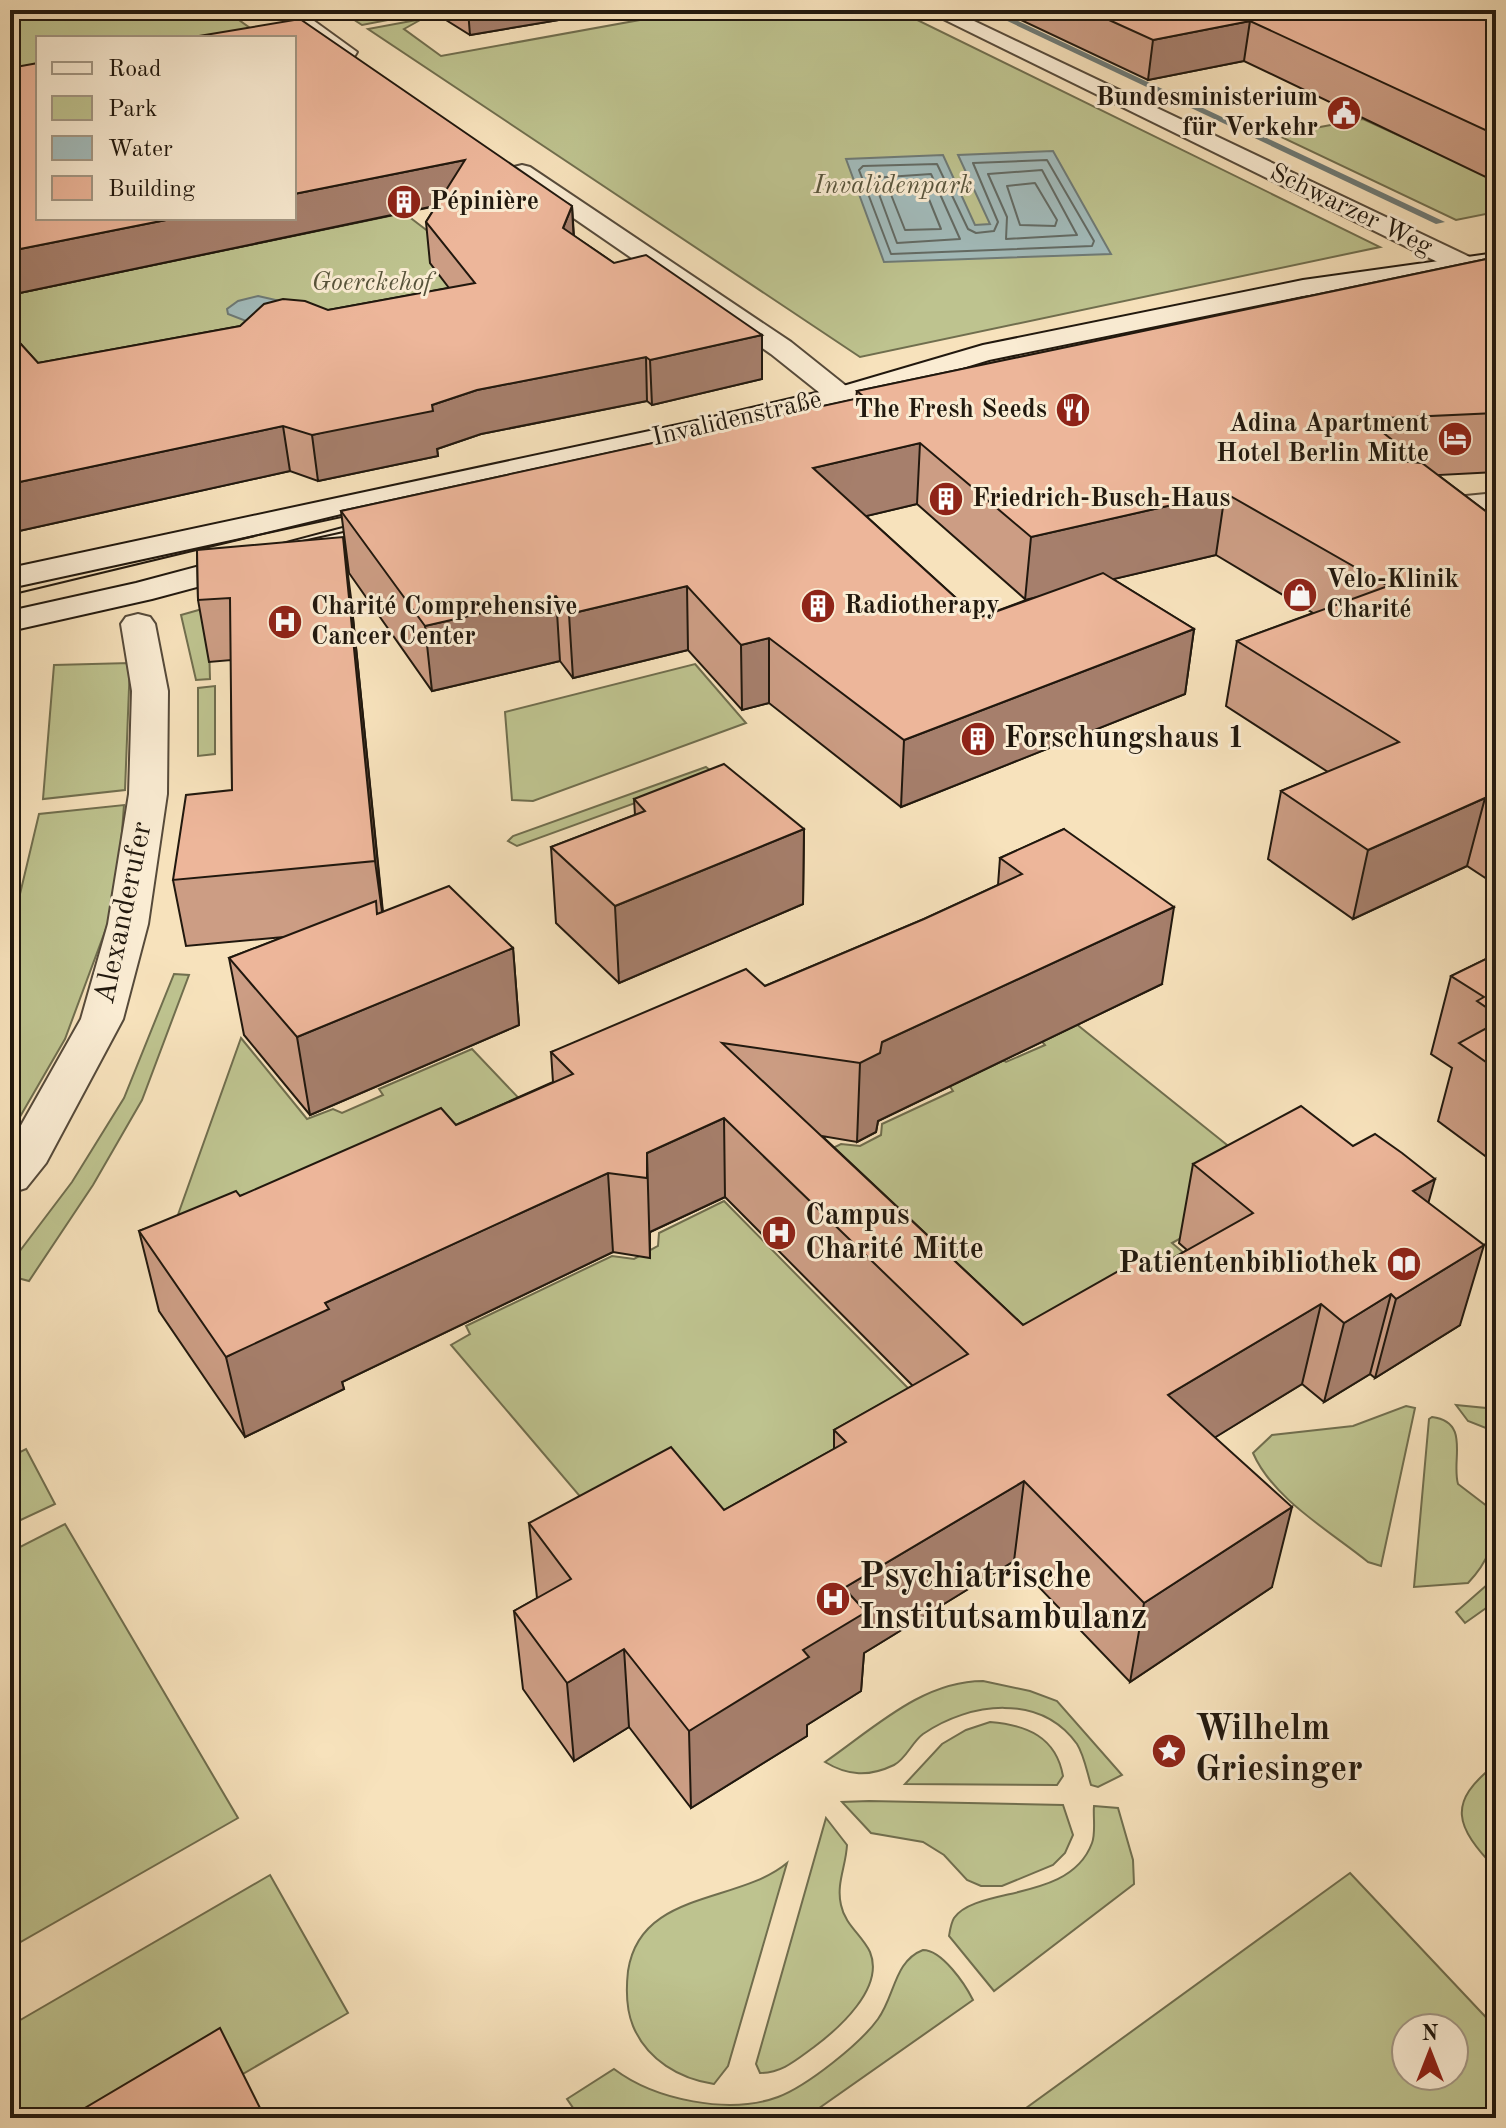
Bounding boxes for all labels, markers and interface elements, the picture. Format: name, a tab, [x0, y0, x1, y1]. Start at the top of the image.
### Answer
legend	[36, 36, 296, 220]
text: Road	[108, 58, 161, 82]
place label: Bundesministerium für Verkehr	[1096, 85, 1318, 141]
public building icon: Bundesministerium für Verkehr	[1325, 94, 1363, 132]
text: Park	[108, 98, 157, 122]
text: Water	[108, 138, 173, 162]
street label: Schwarzer Weg	[1266, 160, 1436, 260]
park label: Invalidenpark	[813, 173, 972, 199]
text: Building	[108, 178, 195, 202]
building icon: Pépinière	[385, 183, 423, 221]
place label: Pépinière	[430, 189, 539, 215]
park label: Goerckehof	[311, 270, 437, 296]
street label: Invalidenstraße	[650, 387, 824, 451]
restaurant icon: The Fresh Seeds	[1054, 391, 1092, 429]
place label: The Fresh Seeds	[854, 397, 1047, 423]
place label: Adina Apartment Hotel Berlin Mitte	[1216, 411, 1429, 467]
hotel icon: Adina Apartment Hotel Berlin Mitte	[1436, 420, 1474, 458]
building icon: Friedrich-Busch-Haus	[927, 480, 965, 518]
place label: Friedrich-Busch-Haus	[972, 486, 1230, 512]
place label: Velo-Klinik Charité	[1326, 567, 1459, 623]
shop icon: Velo-Klinik Charité	[1281, 576, 1319, 614]
building icon: Radiotherapy	[799, 587, 837, 625]
place label: Radiotherapy	[844, 593, 1000, 619]
place label: Charité Comprehensive Cancer Center	[311, 594, 577, 650]
hospital icon: Charité Comprehensive Cancer Center	[266, 603, 304, 641]
building icon: Forschungshaus 1	[959, 720, 997, 758]
place label: Forschungshaus 1	[1004, 724, 1245, 754]
street label: Alexanderufer	[90, 819, 158, 1007]
place label: Campus Charité Mitte	[805, 1201, 984, 1265]
hospital icon: Campus Charité Mitte	[760, 1214, 798, 1252]
library icon: Patientenbibliothek	[1385, 1245, 1423, 1283]
place label: Patientenbibliothek	[1118, 1249, 1378, 1279]
place label: Psychiatrische Institutsambulanz	[859, 1560, 1147, 1637]
hospital icon: Psychiatrische Institutsambulanz	[814, 1580, 852, 1618]
place label: Wilhelm Griesinger	[1195, 1712, 1363, 1789]
place icon: Wilhelm Griesinger	[1150, 1732, 1188, 1770]
north arrow	[1390, 2012, 1470, 2092]
text: N	[1422, 2023, 1439, 2045]

